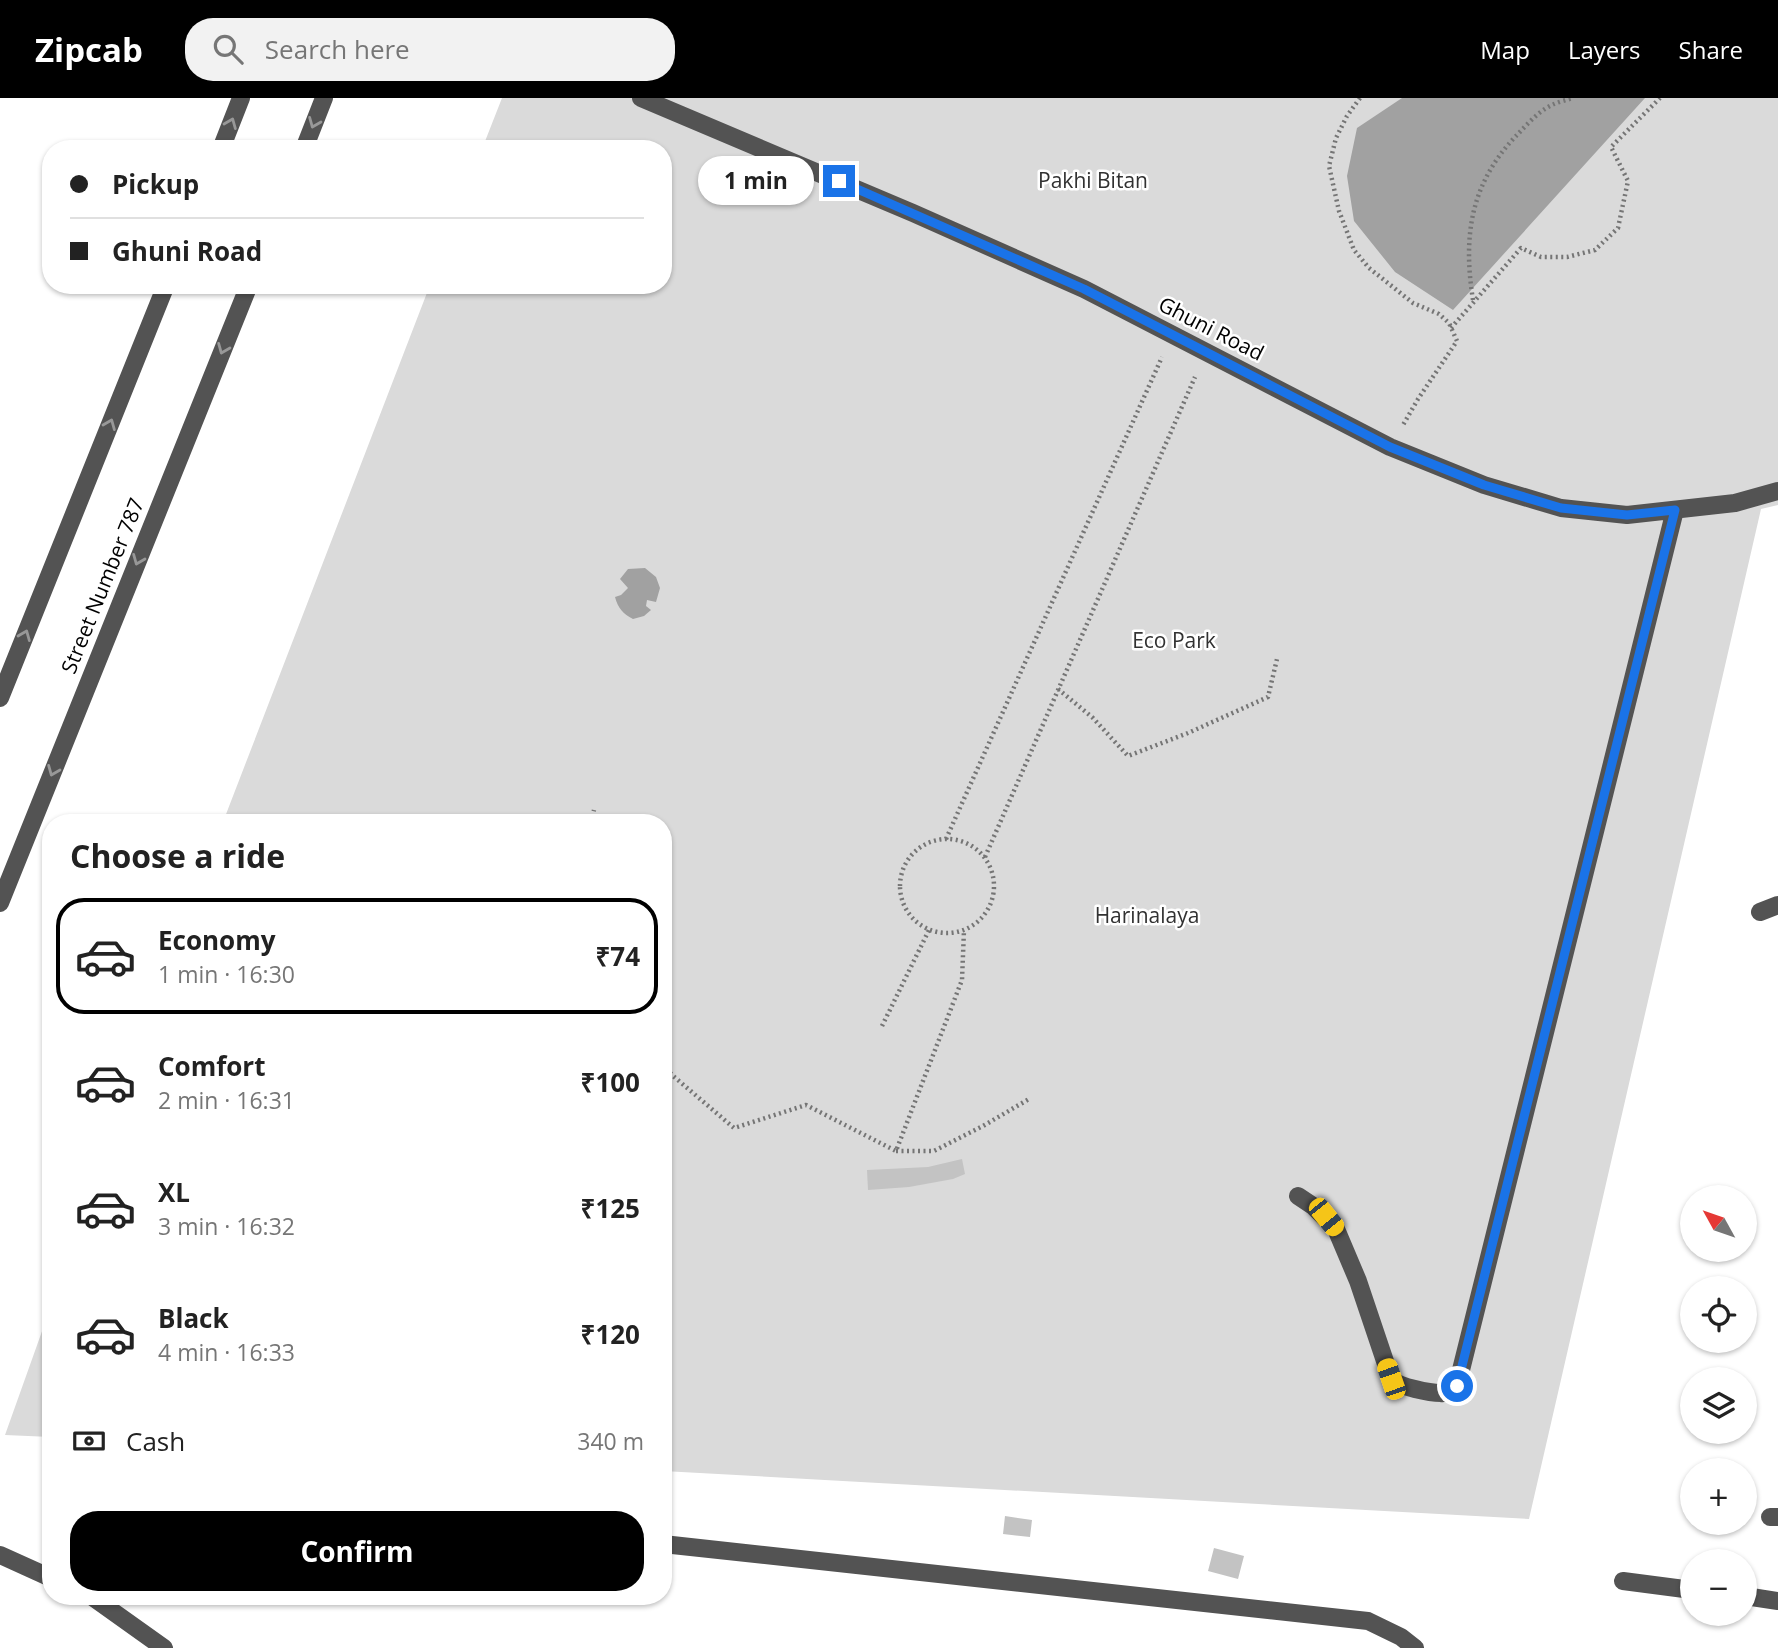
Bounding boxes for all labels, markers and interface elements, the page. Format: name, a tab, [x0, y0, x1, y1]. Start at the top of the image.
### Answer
search box	[185, 18, 675, 81]
text: Zipcab	[35, 27, 143, 72]
icon: search	[209, 30, 247, 68]
text: Search here	[265, 31, 410, 67]
text: Map	[1480, 33, 1530, 66]
text: Layers	[1568, 33, 1641, 66]
text: Share	[1679, 33, 1743, 66]
one-way arrow	[308, 116, 322, 129]
one-way arrow	[223, 118, 237, 130]
callout: 1 min	[699, 156, 814, 206]
text: 1 min	[724, 164, 788, 196]
route end	[823, 165, 855, 197]
text: Pickup	[112, 166, 199, 202]
park label: Pakhi Bitan	[1038, 166, 1148, 194]
text: Ghuni Road	[112, 233, 262, 269]
street label: Ghuni Road	[1154, 290, 1269, 367]
one-way arrow	[218, 342, 232, 354]
one-way arrow	[102, 418, 116, 430]
street label: Street Number 787	[54, 494, 150, 678]
one-way arrow	[133, 553, 147, 565]
park label: Eco Park	[1132, 626, 1216, 654]
one-way arrow	[17, 629, 31, 641]
one-way arrow	[48, 764, 62, 776]
text: Choose a ride	[70, 834, 285, 877]
park label: Harinalaya	[1095, 901, 1199, 929]
text: Economy	[158, 922, 276, 958]
icon: car	[74, 925, 137, 988]
text: ₹74	[595, 938, 640, 974]
text: 1 min · 16:30	[158, 958, 295, 990]
text: Comfort	[158, 1048, 265, 1084]
icon: car	[74, 1051, 137, 1114]
text: ₹100	[581, 1064, 640, 1100]
text: 2 min · 16:31	[158, 1084, 295, 1116]
text: XL	[158, 1174, 190, 1210]
icon: car	[74, 1177, 137, 1240]
north arrow	[1680, 1185, 1757, 1262]
map controls	[1680, 1185, 1757, 1626]
text: ₹125	[581, 1190, 640, 1226]
car	[1305, 1194, 1348, 1240]
text: 3 min · 16:32	[158, 1210, 295, 1242]
button: locate	[1680, 1276, 1757, 1353]
text: Black	[158, 1300, 229, 1336]
icon: car	[74, 1303, 137, 1366]
text: ₹120	[581, 1316, 640, 1352]
text: 4 min · 16:33	[158, 1336, 295, 1368]
car	[1375, 1356, 1408, 1402]
button: layers	[1680, 1367, 1757, 1444]
route start	[1441, 1370, 1473, 1402]
icon: cash	[70, 1422, 108, 1460]
text: Cash	[126, 1423, 185, 1459]
text: 340 m	[577, 1425, 644, 1457]
button: +	[1680, 1458, 1757, 1535]
button: Confirm	[70, 1511, 644, 1591]
button: −	[1680, 1549, 1757, 1626]

